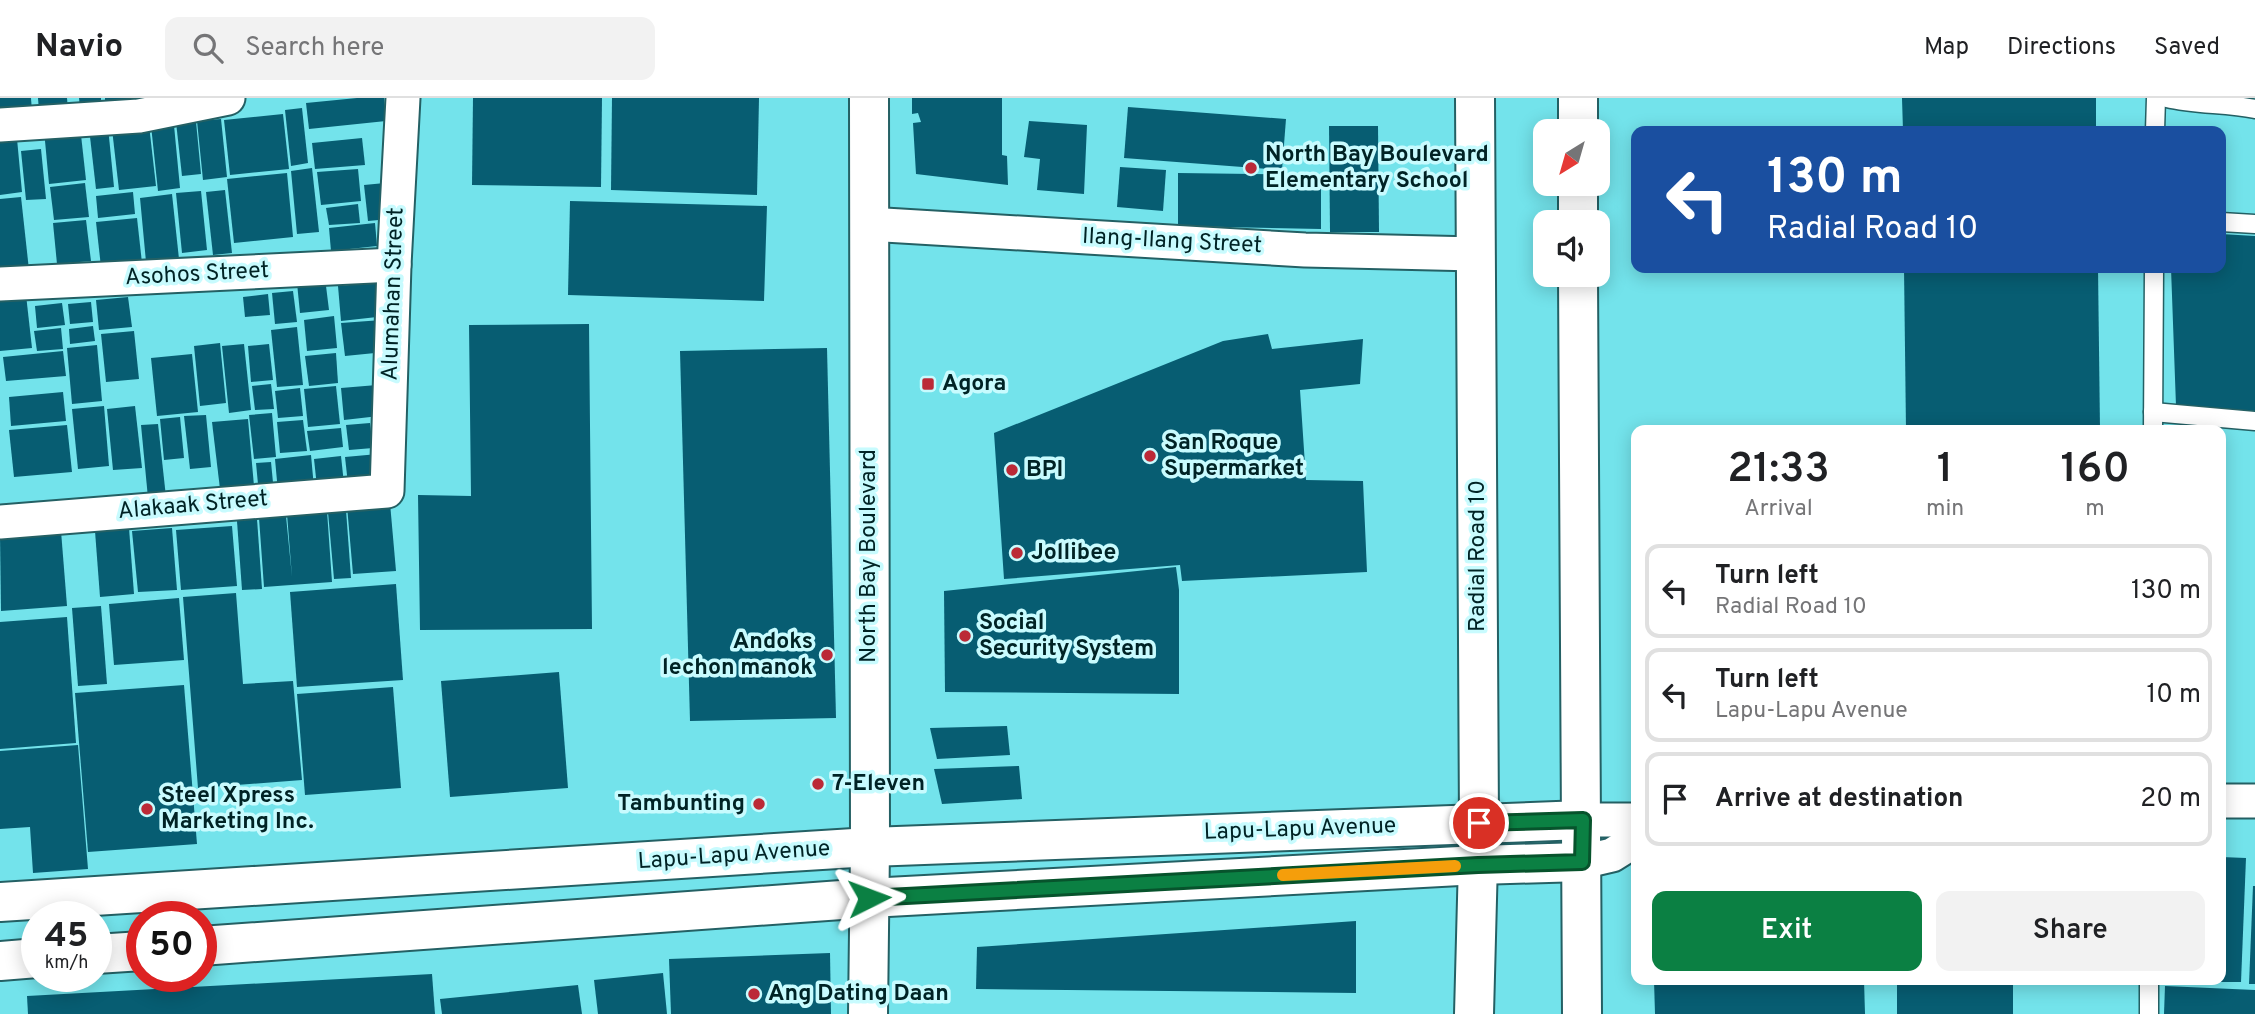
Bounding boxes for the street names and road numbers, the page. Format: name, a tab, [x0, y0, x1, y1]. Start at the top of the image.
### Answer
street label: Alumahan Street	[376, 207, 412, 381]
street label: Ilang-Ilang Street	[1081, 223, 1263, 261]
street label: Asohos Street	[124, 257, 270, 293]
street label: North Bay Boulevard	[855, 449, 884, 663]
street label: Radial Road 10	[1464, 480, 1493, 632]
street label: Alakaak Street	[117, 485, 269, 527]
street label: Lapu-Lapu Avenue	[1203, 812, 1397, 848]
street label: Lapu-Lapu Avenue	[637, 835, 831, 877]

